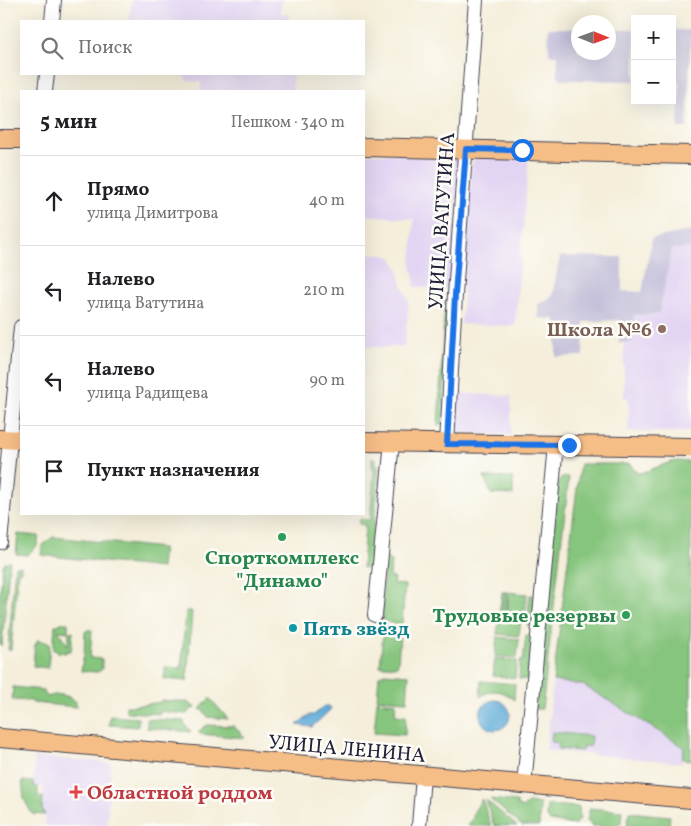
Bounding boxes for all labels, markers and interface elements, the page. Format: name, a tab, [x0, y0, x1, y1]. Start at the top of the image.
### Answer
north arrow	[571, 15, 616, 60]
map controls	[631, 15, 676, 105]
button: +	[631, 15, 676, 60]
search box	[20, 20, 365, 75]
icon: search	[38, 34, 66, 62]
text: Поиск	[78, 35, 132, 61]
button: −	[631, 60, 676, 105]
text: 5 мин	[40, 108, 97, 137]
text: Пешком · 340 m	[231, 112, 345, 134]
street label: УЛИЦА ВАТУТИНА	[423, 131, 463, 311]
route start	[511, 139, 534, 162]
text: Прямо	[87, 177, 149, 203]
icon: ahead	[40, 187, 68, 215]
text: 40 m	[309, 190, 345, 212]
text: улица Димитрова	[87, 203, 219, 225]
text: Налево	[87, 267, 155, 293]
icon: left	[40, 277, 68, 305]
text: 210 m	[303, 280, 345, 302]
text: улица Ватутина	[87, 293, 204, 315]
place label: Школа №6	[547, 317, 652, 345]
marker: Школа №6	[656, 323, 668, 335]
text: Налево	[87, 357, 155, 383]
icon: left	[40, 367, 68, 395]
text: 90 m	[309, 370, 345, 392]
text: улица Радищева	[87, 383, 208, 405]
route end	[558, 434, 581, 457]
icon: arrive	[40, 457, 68, 485]
text: Пункт назначения	[87, 458, 260, 484]
marker: Спорткомплекс "Динамо"	[276, 531, 288, 543]
place label: Спорткомплекс "Динамо"	[205, 545, 359, 596]
place label: Трудовые резервы	[432, 603, 616, 631]
marker: Трудовые резервы	[620, 609, 632, 621]
place label: Пять звёзд	[303, 616, 410, 644]
marker: Пять звёзд	[287, 622, 299, 634]
street label: УЛИЦА ЛЕНИНА	[267, 729, 427, 771]
place label: Областной роддом	[87, 780, 272, 808]
marker: Областной роддом	[69, 785, 83, 799]

